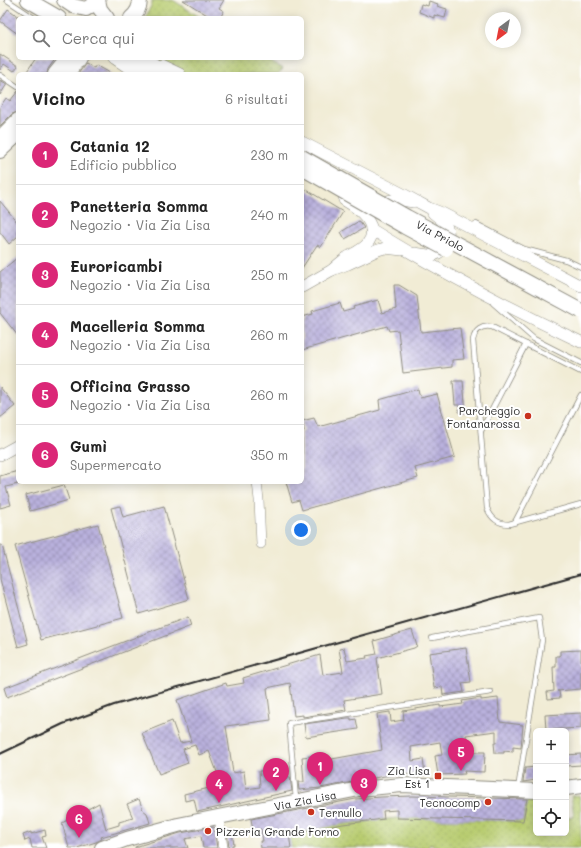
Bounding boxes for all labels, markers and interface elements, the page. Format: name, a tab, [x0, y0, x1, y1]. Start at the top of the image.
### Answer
north arrow	[485, 12, 521, 48]
search box	[16, 16, 304, 60]
icon: search	[30, 27, 52, 49]
text: Cerca qui	[62, 28, 135, 48]
text: Vicino	[32, 87, 85, 109]
text: 6 risultati	[225, 90, 288, 107]
text: Catania 12	[70, 136, 150, 156]
text: 1	[42, 146, 48, 163]
text: 230 m	[251, 146, 288, 163]
text: Edificio pubblico	[70, 156, 176, 173]
text: Panetteria Somma	[70, 196, 208, 216]
text: 2	[41, 206, 49, 223]
text: 240 m	[251, 206, 288, 223]
text: Negozio · Via Zia Lisa	[70, 216, 211, 233]
street label: Via Priolo	[414, 216, 467, 254]
text: Euroricambi	[70, 256, 163, 276]
text: 3	[41, 266, 49, 283]
text: 250 m	[251, 266, 288, 283]
text: Negozio · Via Zia Lisa	[70, 276, 211, 293]
text: Macelleria Somma	[70, 316, 205, 336]
text: 4	[41, 326, 49, 343]
text: 260 m	[250, 326, 288, 343]
text: Negozio · Via Zia Lisa	[70, 336, 211, 353]
text: Officina Grasso	[70, 376, 190, 396]
text: 5	[41, 386, 49, 403]
text: 260 m	[250, 386, 288, 403]
text: Negozio · Via Zia Lisa	[70, 396, 211, 413]
place label: Parcheggio Fontanarossa	[447, 403, 520, 431]
marker: Parcheggio Fontanarossa	[523, 411, 533, 421]
text: Gumì	[70, 436, 107, 456]
text: 6	[41, 446, 49, 463]
text: 350 m	[250, 446, 288, 463]
text: Supermercato	[70, 456, 161, 473]
your location	[291, 520, 311, 540]
map controls	[533, 728, 569, 836]
button: +	[533, 728, 569, 764]
pin: 5	[448, 738, 474, 771]
pin: 1	[307, 752, 333, 785]
pin: 2	[263, 758, 289, 791]
place label: Zia Lisa Est 1	[388, 763, 430, 791]
button: −	[533, 764, 569, 800]
pin: 3	[351, 769, 377, 802]
pin: 4	[206, 770, 232, 803]
marker: Zia Lisa Est 1	[433, 771, 443, 781]
street label: Via Zia Lisa	[272, 786, 338, 813]
place label: Tecnocomp	[419, 795, 480, 810]
marker: Tecnocomp	[483, 797, 493, 807]
button: locate	[533, 800, 569, 836]
pin: 6	[66, 805, 92, 838]
place label: Ternullo	[319, 805, 362, 820]
marker: Ternullo	[306, 807, 316, 817]
place label: Pizzeria Grande Forno	[216, 824, 340, 839]
marker: Pizzeria Grande Forno	[203, 826, 213, 836]

